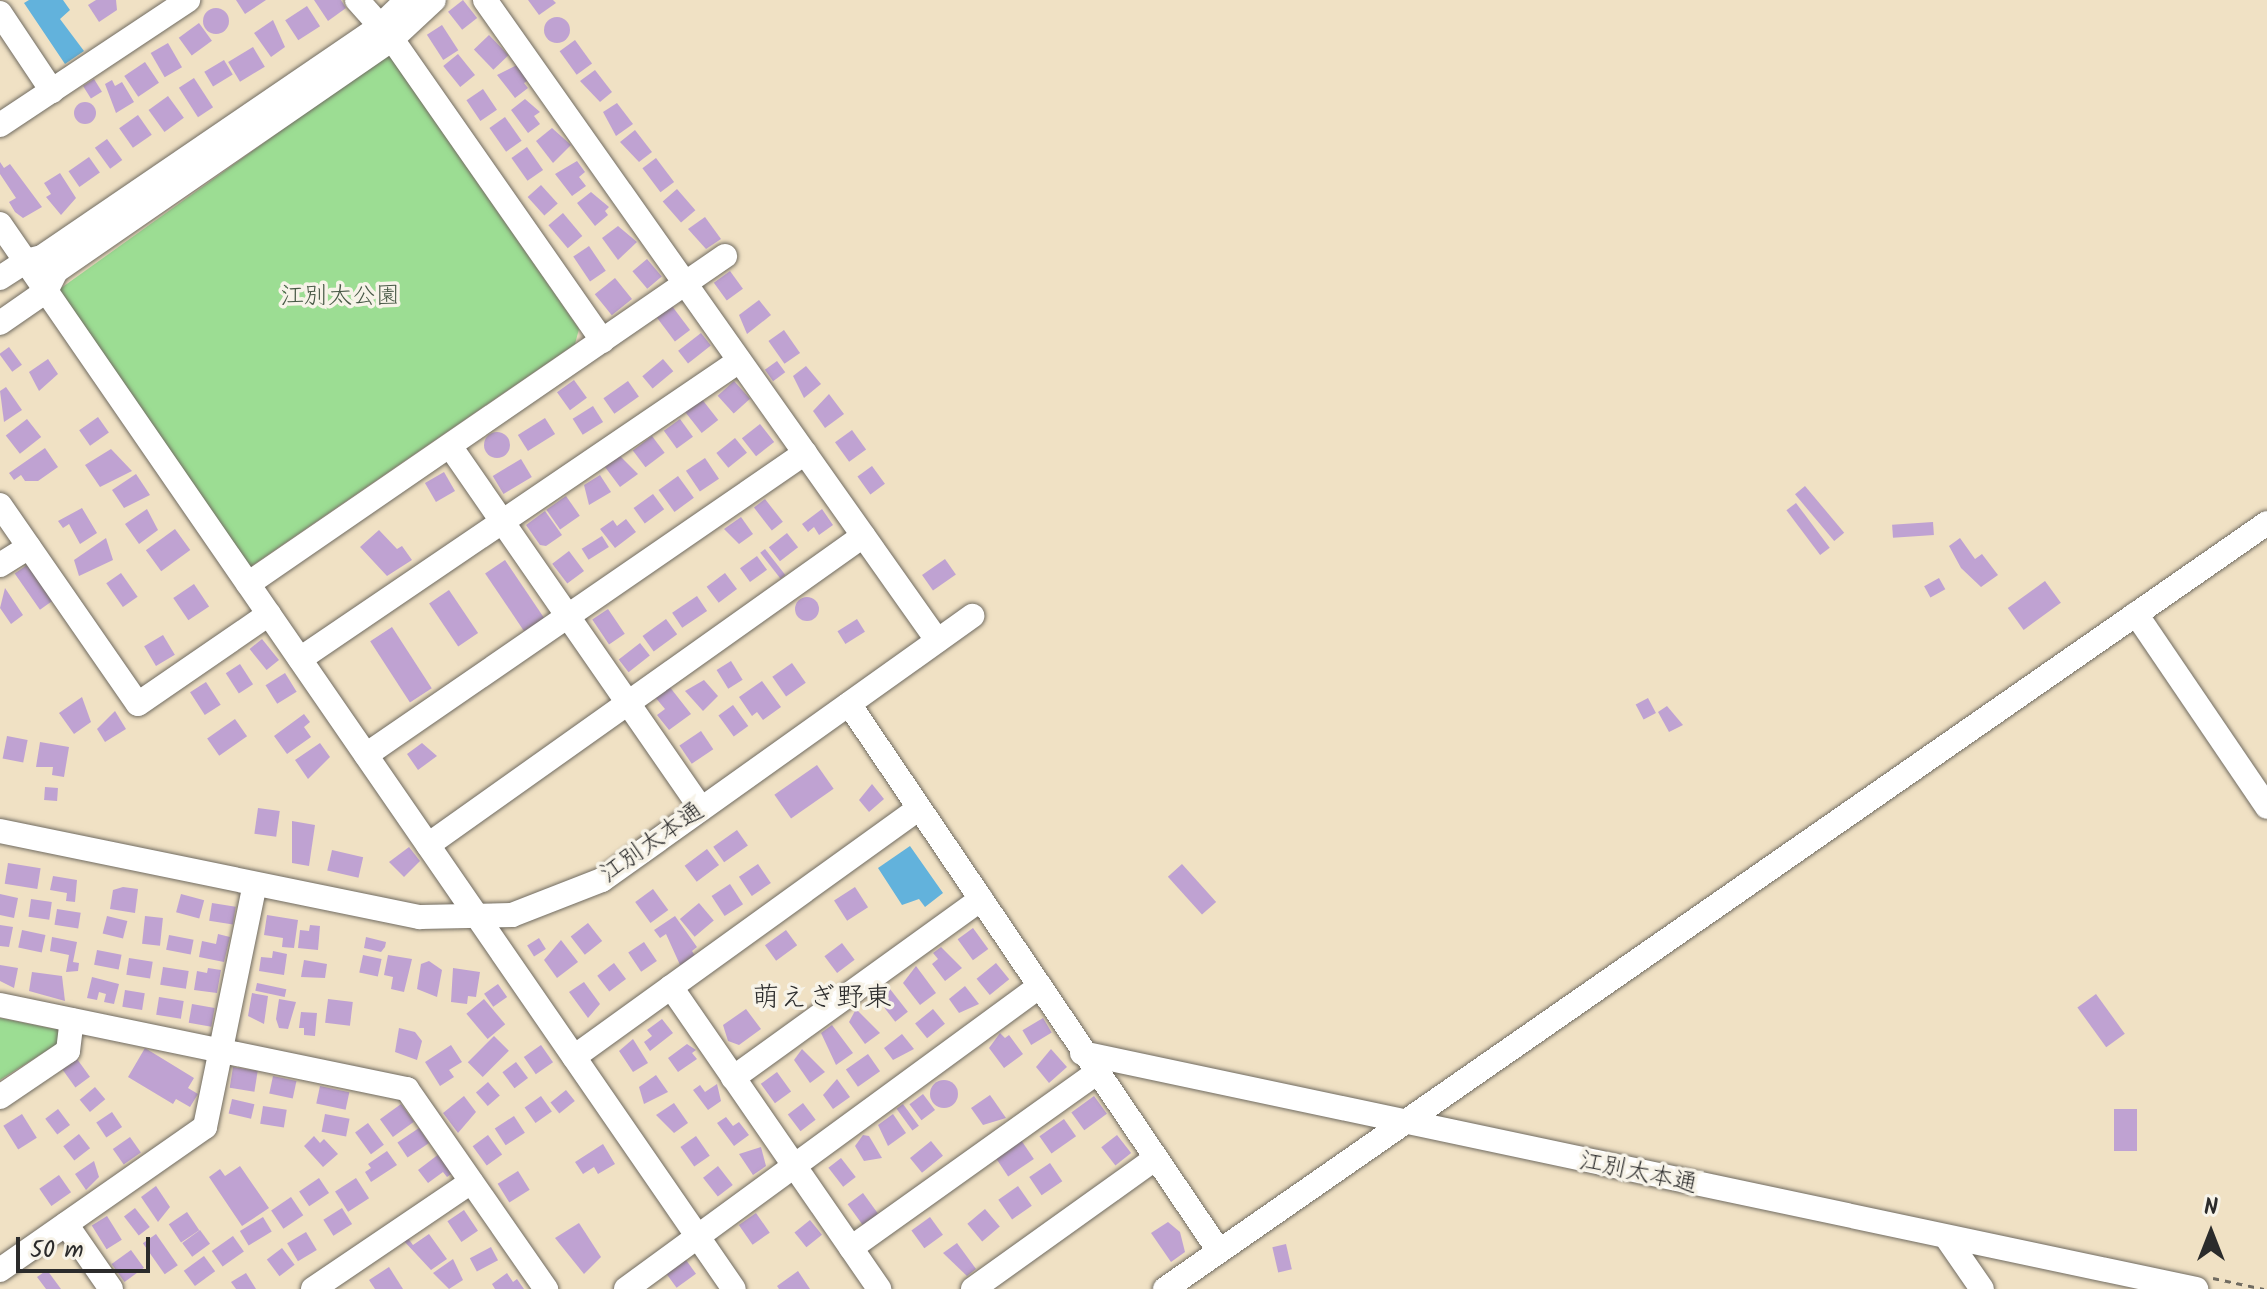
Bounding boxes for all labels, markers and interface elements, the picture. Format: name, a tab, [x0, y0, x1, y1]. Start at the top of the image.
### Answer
park label: 江別太公園	[280, 283, 400, 311]
street label: 江別太本通	[595, 797, 709, 889]
district label: 萌えぎ野東	[752, 982, 892, 1016]
street label: 江別太本通	[1576, 1146, 1700, 1200]
text: N	[2204, 1191, 2218, 1226]
north arrow	[2171, 1193, 2251, 1273]
scale bar	[20, 1221, 154, 1271]
text: 50 m	[30, 1231, 84, 1270]

